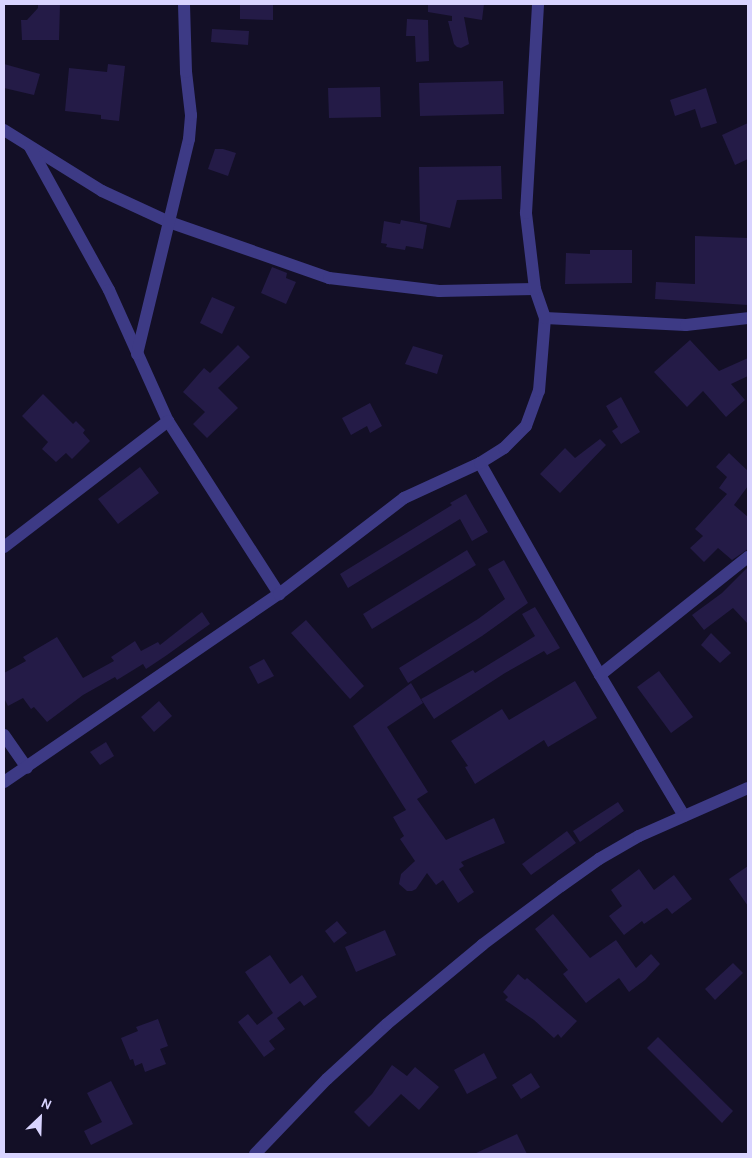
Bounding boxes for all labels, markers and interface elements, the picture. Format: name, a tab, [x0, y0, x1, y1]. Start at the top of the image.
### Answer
north arrow	[15, 1093, 65, 1143]
text: N	[38, 1094, 54, 1114]

